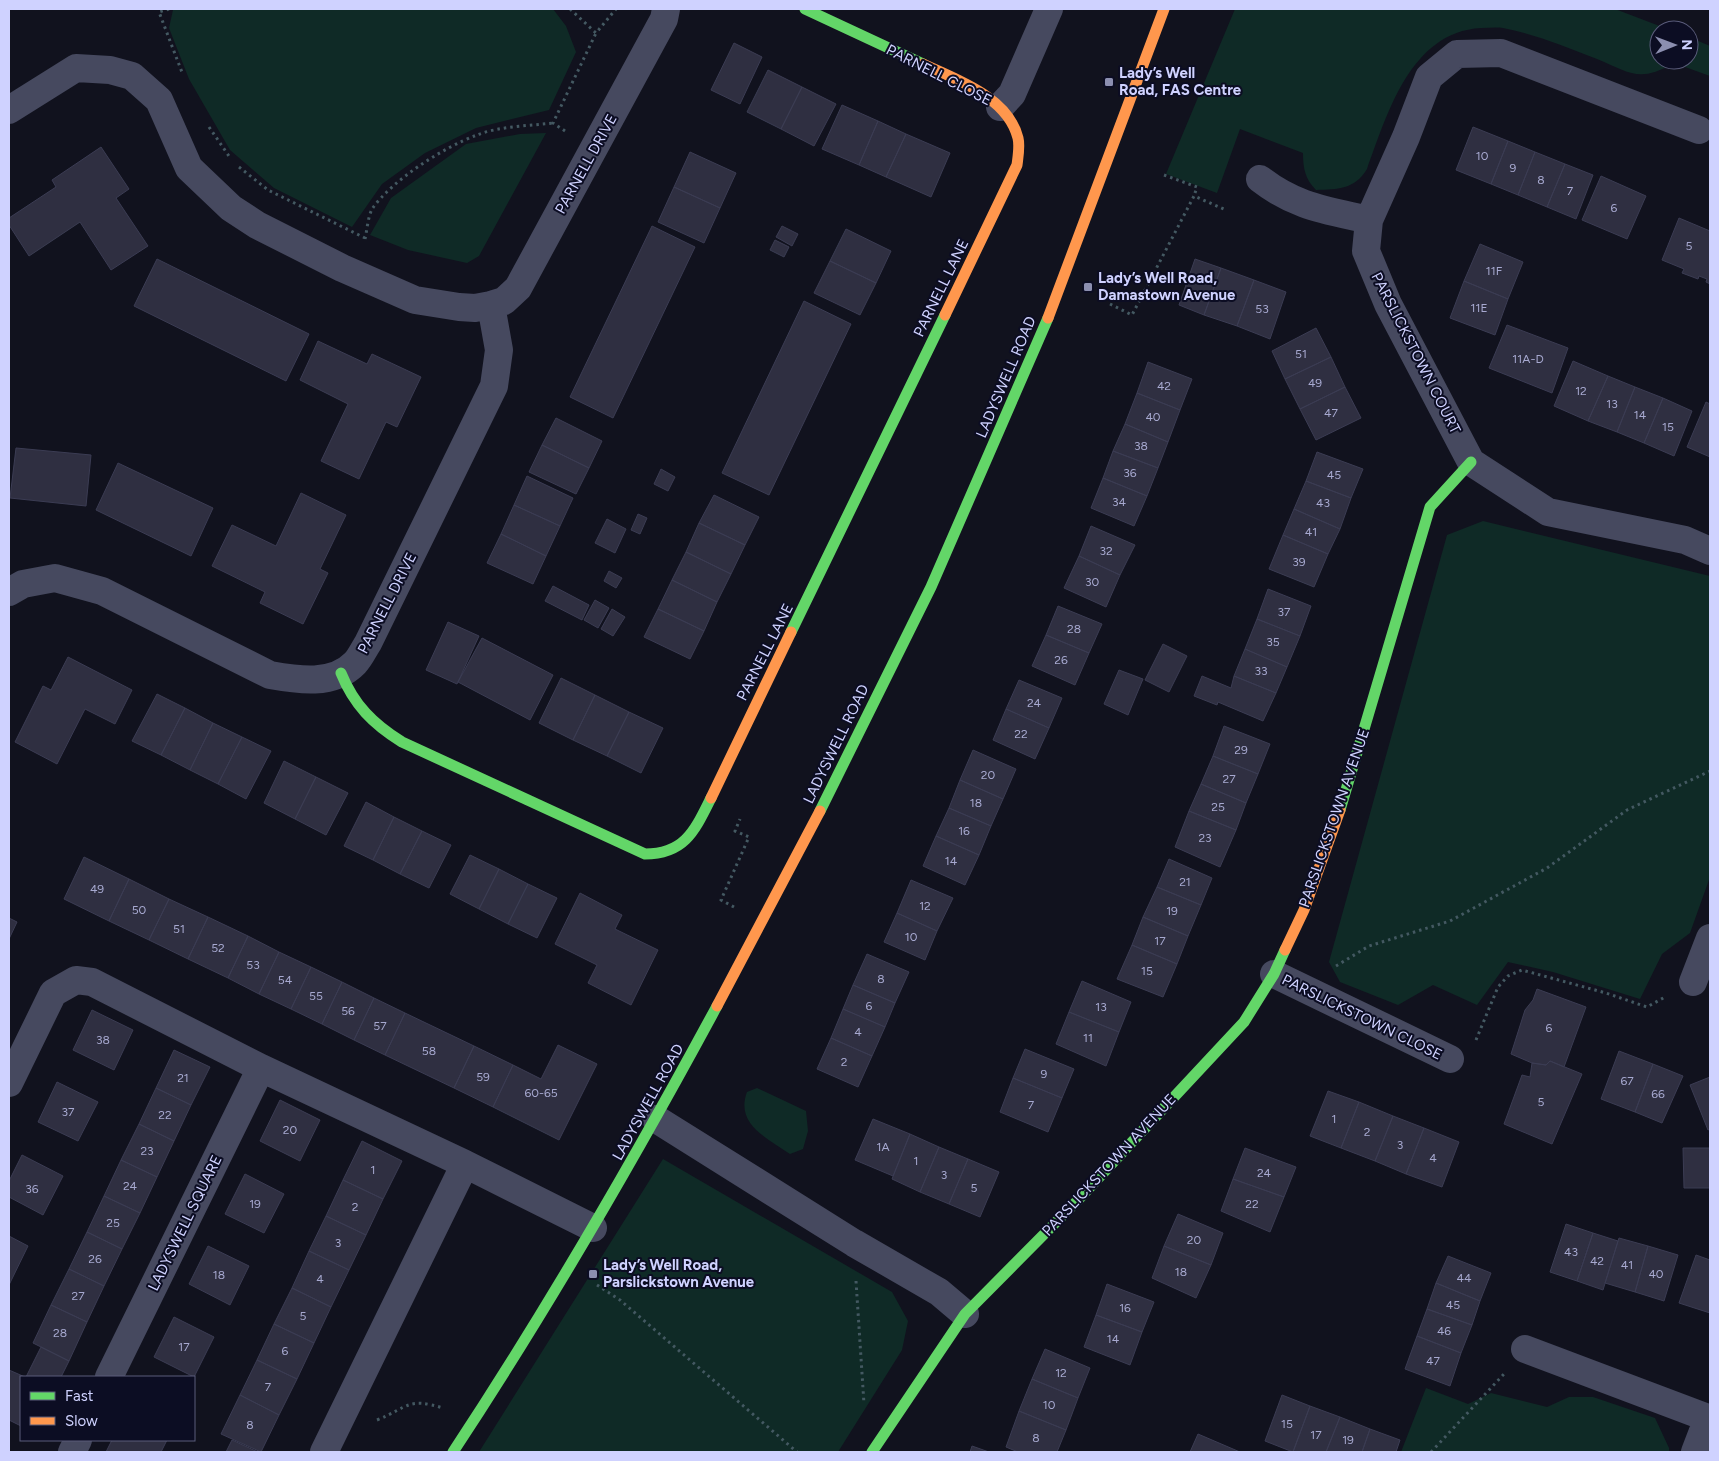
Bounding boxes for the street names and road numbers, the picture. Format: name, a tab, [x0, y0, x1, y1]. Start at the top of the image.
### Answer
street label: PARNELL CLOSE	[883, 41, 995, 109]
street label: PARNELL DRIVE	[551, 111, 621, 217]
street label: PARNELL LANE	[910, 236, 972, 340]
street label: PARSLICKSTOWN COURT	[1367, 269, 1465, 437]
street label: LADYSWELL ROAD	[972, 313, 1040, 441]
street label: PARNELL DRIVE	[354, 549, 420, 657]
street label: PARNELL LANE	[733, 600, 797, 704]
street label: LADYSWELL ROAD	[799, 681, 873, 807]
street label: PARSLICKSTOWN AVENUE	[1295, 726, 1373, 910]
street label: PARSLICKSTOWN CLOSE	[1279, 970, 1445, 1064]
street label: LADYSWELL ROAD	[608, 1041, 688, 1163]
street label: PARSLICKSTOWN AVENUE	[1038, 1090, 1180, 1240]
street label: LADYSWELL SQUARE	[144, 1152, 226, 1294]

